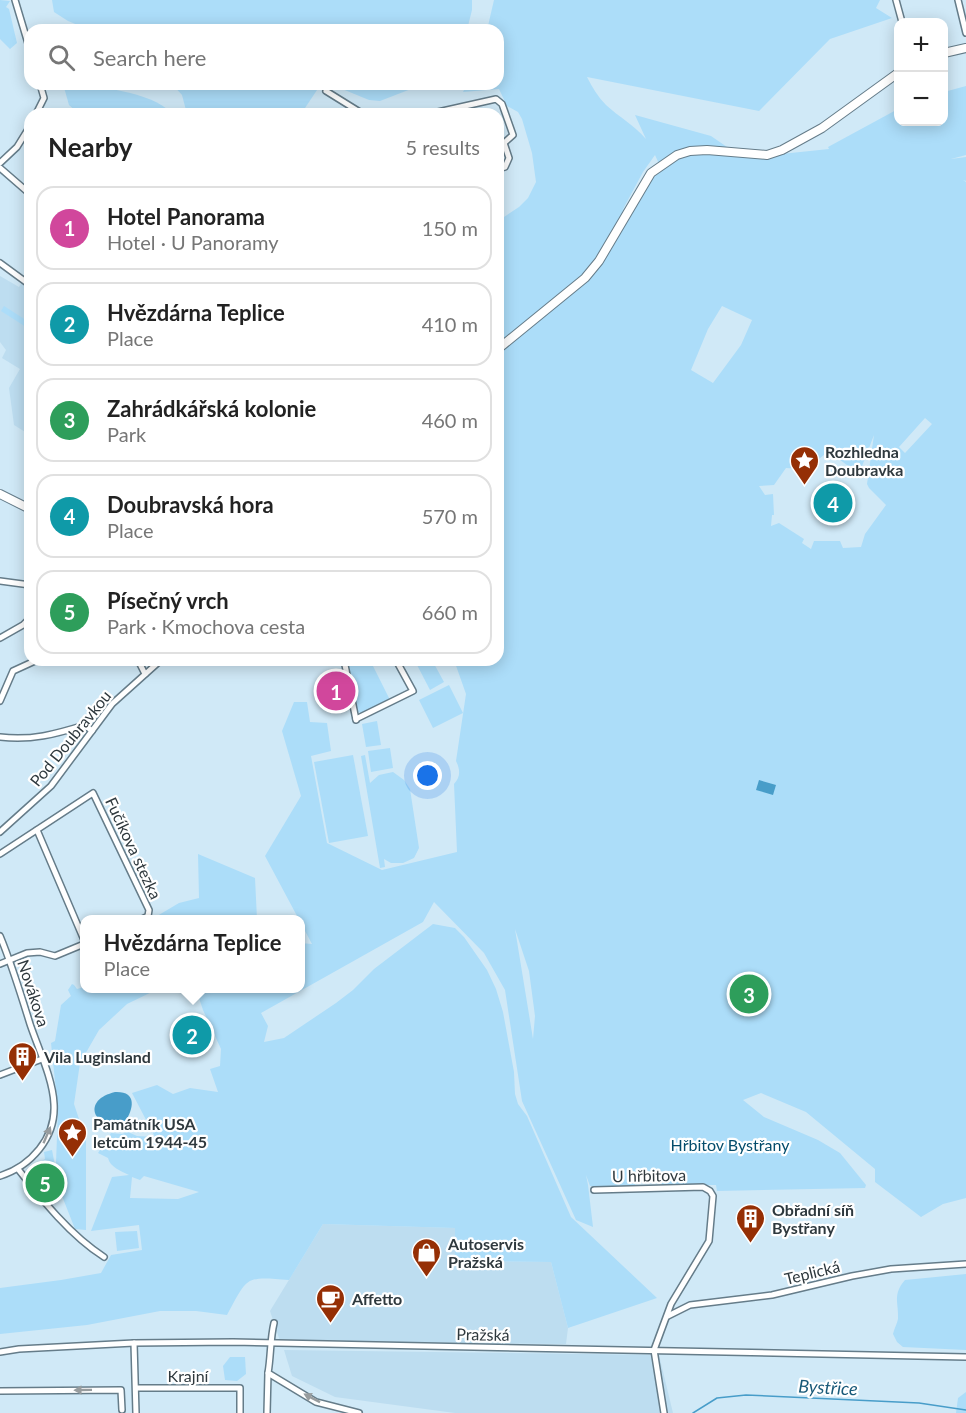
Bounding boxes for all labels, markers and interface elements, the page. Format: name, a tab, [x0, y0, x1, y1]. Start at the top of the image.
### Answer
map controls	[894, 18, 948, 126]
button: +	[894, 18, 948, 72]
search box	[24, 24, 504, 90]
icon: search	[45, 41, 78, 74]
text: Search here	[93, 44, 206, 71]
button: −	[894, 72, 948, 126]
text: Nearby	[48, 131, 133, 163]
text: 5 results	[405, 135, 480, 159]
text: Hotel Panorama	[107, 203, 265, 230]
text: 1	[64, 216, 75, 240]
text: 150 m	[422, 216, 478, 240]
text: Hotel · U Panoramy	[107, 230, 279, 254]
text: Hvězdárna Teplice	[107, 299, 285, 326]
text: 2	[64, 312, 75, 336]
text: 410 m	[422, 312, 478, 336]
text: Place	[107, 326, 154, 350]
text: Zahrádkářská kolonie	[107, 395, 316, 422]
text: 3	[64, 408, 75, 432]
text: 460 m	[422, 408, 478, 432]
text: Park	[107, 422, 146, 446]
place label: Rozhledna Doubravka	[825, 442, 903, 479]
place icon: Rozhledna Doubravka	[788, 444, 820, 486]
pin: 4	[814, 480, 852, 526]
text: Doubravská hora	[107, 491, 274, 518]
text: 4	[64, 504, 75, 528]
text: 570 m	[422, 504, 478, 528]
text: Place	[107, 518, 154, 542]
text: Písečný vrch	[107, 587, 229, 614]
text: 5	[64, 600, 75, 624]
text: 660 m	[422, 600, 478, 624]
text: Park · Kmochova cesta	[107, 614, 305, 638]
pin: 1	[316, 668, 356, 714]
street label: Pod Doubravkou	[26, 686, 114, 790]
your location	[413, 761, 442, 790]
street label: Fučíkova stezka	[102, 794, 166, 902]
popup	[80, 915, 305, 993]
text: Hvězdárna Teplice	[104, 929, 281, 956]
text: Place	[104, 956, 150, 980]
street label: Novákova	[14, 957, 54, 1029]
pin: 3	[730, 972, 768, 1016]
pin: 2	[172, 1012, 212, 1058]
building icon: Vila Luginsland	[7, 1040, 39, 1082]
place label: Vila Luginsland	[43, 1047, 151, 1066]
place label: Památník USA letcům 1944-45	[93, 1114, 207, 1151]
place icon: Památník USA letcům 1944-45	[56, 1116, 88, 1158]
one-way arrow	[42, 1125, 52, 1143]
park label: Hřbitov Bystřany	[671, 1135, 790, 1154]
pin: 5	[26, 1160, 64, 1206]
street label: U hřbitova	[612, 1165, 686, 1185]
place label: Obřadní síň Bystřany	[772, 1200, 854, 1237]
building icon: Obřadní síň Bystřany	[735, 1202, 767, 1244]
place label: Autoservis Pražská	[447, 1234, 524, 1271]
shop icon: Autoservis Pražská	[411, 1236, 443, 1278]
street label: Teplická	[782, 1256, 842, 1288]
cafe icon: Affetto	[315, 1282, 347, 1324]
place label: Affetto	[351, 1289, 402, 1308]
street label: Pražská	[456, 1324, 510, 1344]
street label: Krajní	[168, 1366, 210, 1385]
water label: Bystřice	[798, 1374, 858, 1400]
one-way arrow	[73, 1385, 92, 1395]
one-way arrow	[303, 1394, 321, 1404]

